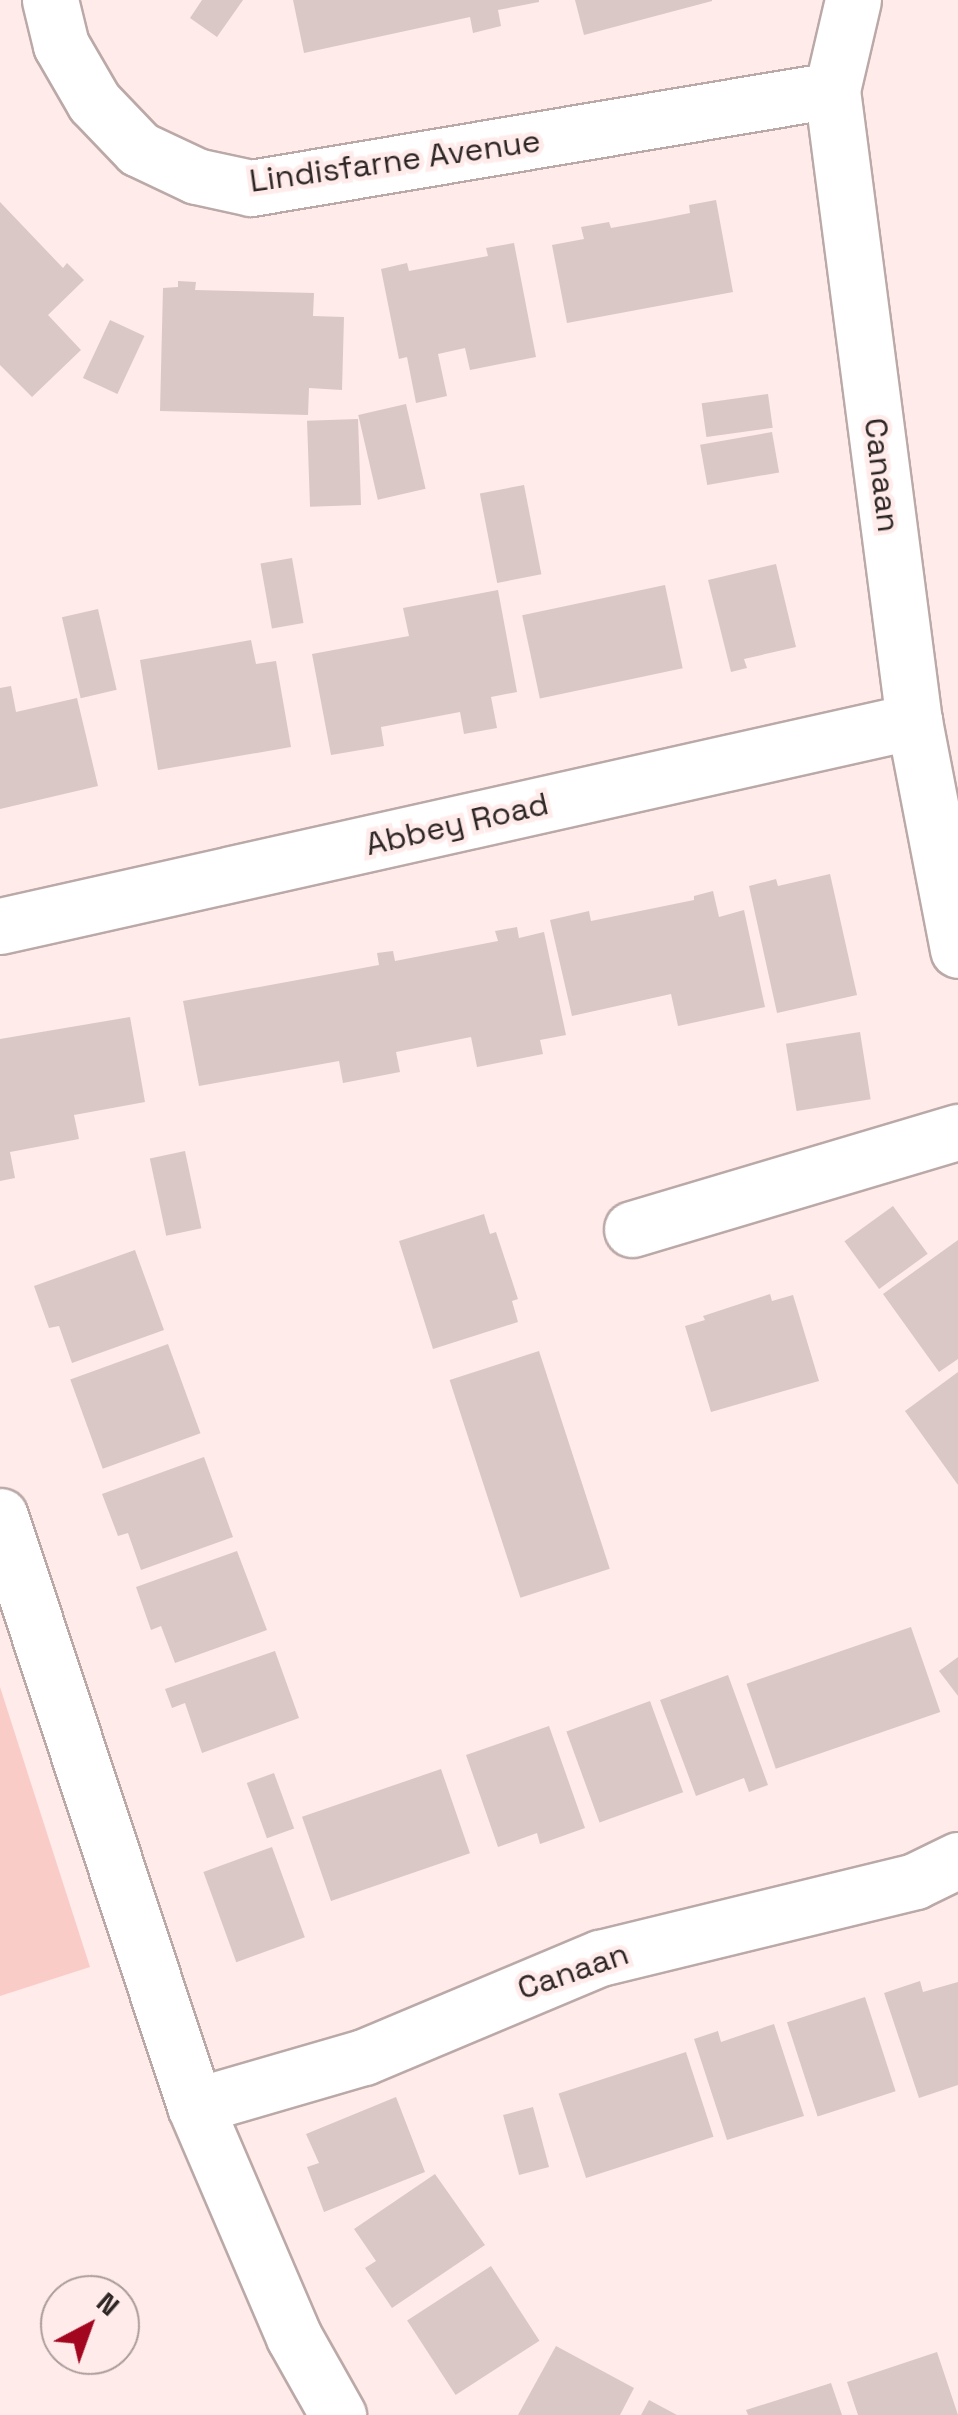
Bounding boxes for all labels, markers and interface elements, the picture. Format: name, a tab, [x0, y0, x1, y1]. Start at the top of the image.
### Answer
street label: Lindisfarne Avenue	[247, 122, 543, 200]
street label: Canaan	[856, 416, 908, 534]
street label: Abbey Road	[362, 784, 552, 864]
street label: Canaan	[512, 1934, 634, 2008]
north arrow	[40, 2275, 140, 2375]
text: N	[89, 2284, 127, 2324]

